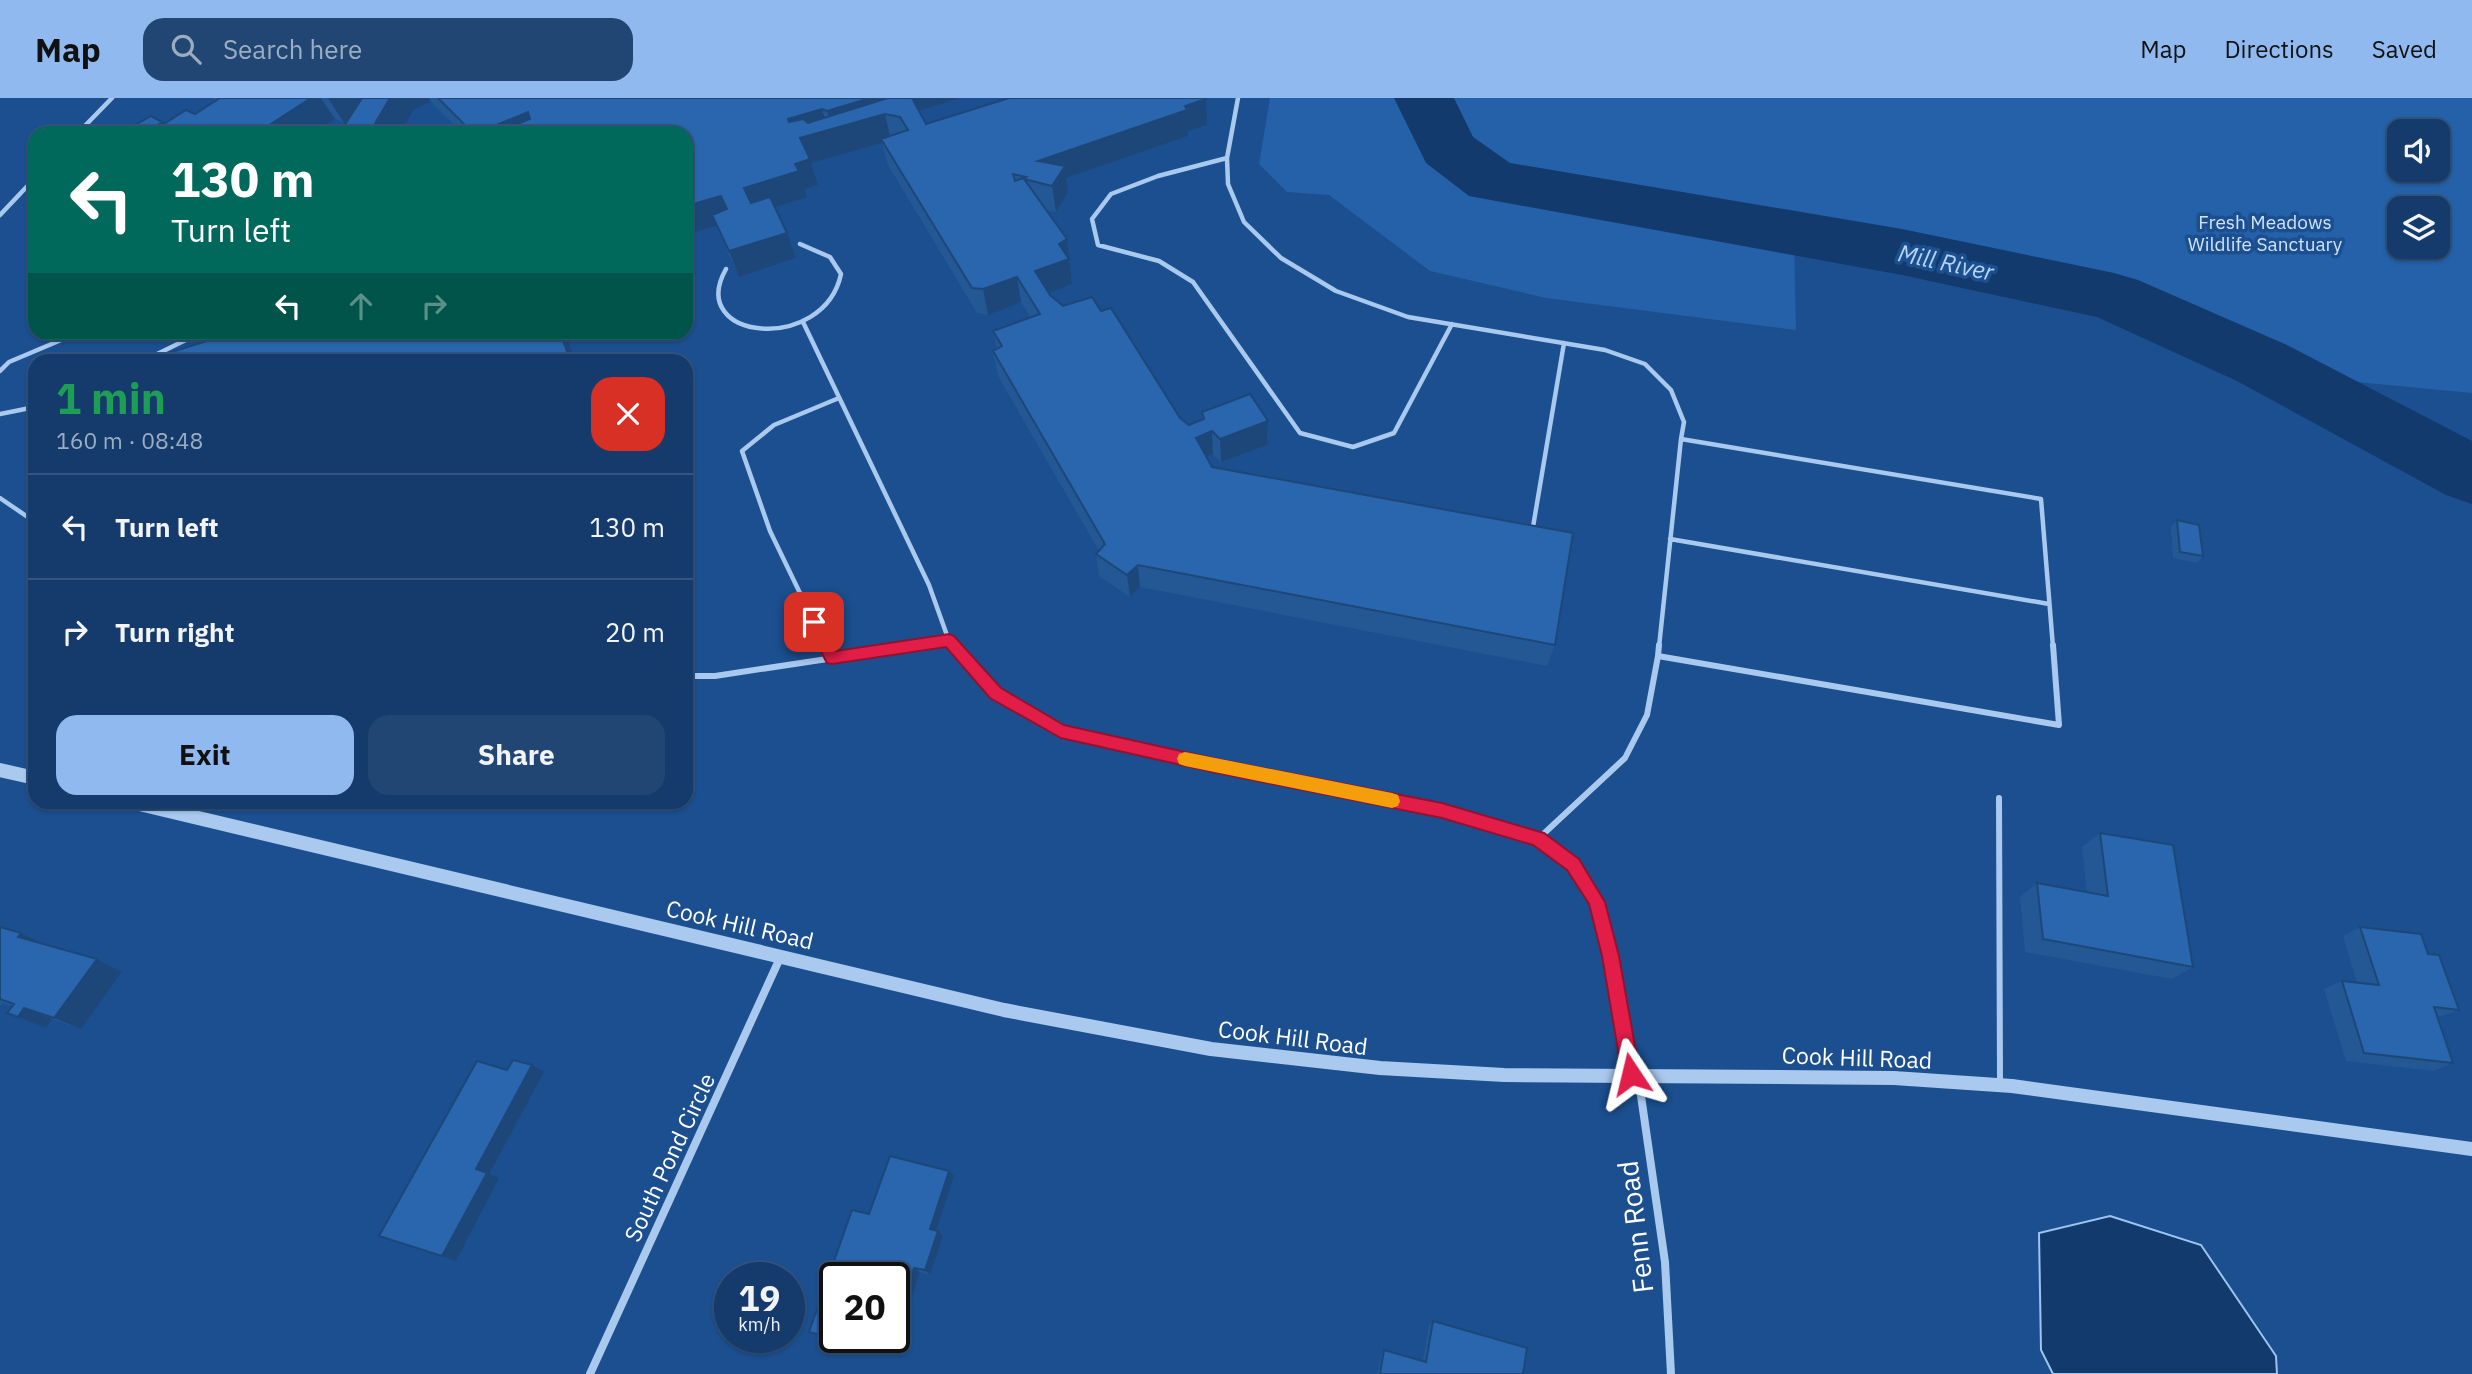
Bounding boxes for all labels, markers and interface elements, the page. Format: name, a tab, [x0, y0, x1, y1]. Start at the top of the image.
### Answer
search box	[143, 18, 633, 81]
text: Map	[35, 28, 101, 71]
icon: search	[167, 30, 205, 68]
text: Search here	[223, 32, 362, 66]
text: Map	[2140, 33, 2186, 65]
text: Directions	[2224, 33, 2334, 65]
text: Saved	[2372, 33, 2437, 65]
map controls	[2387, 119, 2450, 259]
button: sound	[2387, 119, 2450, 182]
text: 130 m	[171, 147, 315, 210]
icon: left	[56, 154, 147, 245]
button: layers	[2387, 196, 2450, 259]
text: Turn left	[171, 209, 291, 251]
park label: Fresh Meadows Wildlife Sanctuary	[2188, 210, 2343, 256]
water label: Mill River	[1895, 236, 1998, 288]
icon: left	[269, 287, 307, 325]
icon: ahead	[342, 287, 380, 325]
icon: right	[415, 287, 453, 325]
text: 1 min	[56, 371, 166, 426]
button: close	[591, 377, 665, 451]
text: 160 m · 08:48	[56, 425, 203, 455]
icon: left	[56, 508, 94, 546]
text: Turn left	[115, 510, 218, 544]
text: 130 m	[589, 510, 665, 544]
pin	[784, 592, 844, 652]
icon: arrive	[795, 603, 833, 641]
icon: right	[56, 613, 94, 651]
text: Turn right	[115, 615, 234, 649]
text: 20 m	[605, 615, 665, 649]
button: Exit	[56, 715, 354, 795]
button: Share	[368, 715, 665, 795]
street label: Cook Hill Road	[663, 892, 817, 956]
street label: Cook Hill Road	[1217, 1013, 1369, 1061]
position arrow	[1594, 1037, 1668, 1111]
street label: Cook Hill Road	[1781, 1039, 1933, 1075]
street label: South Pond Circle	[617, 1068, 721, 1246]
street label: Fenn Road	[1609, 1159, 1661, 1295]
speed limit sign: 20	[819, 1262, 910, 1353]
text: 19	[738, 1275, 781, 1321]
text: km/h	[738, 1313, 781, 1336]

